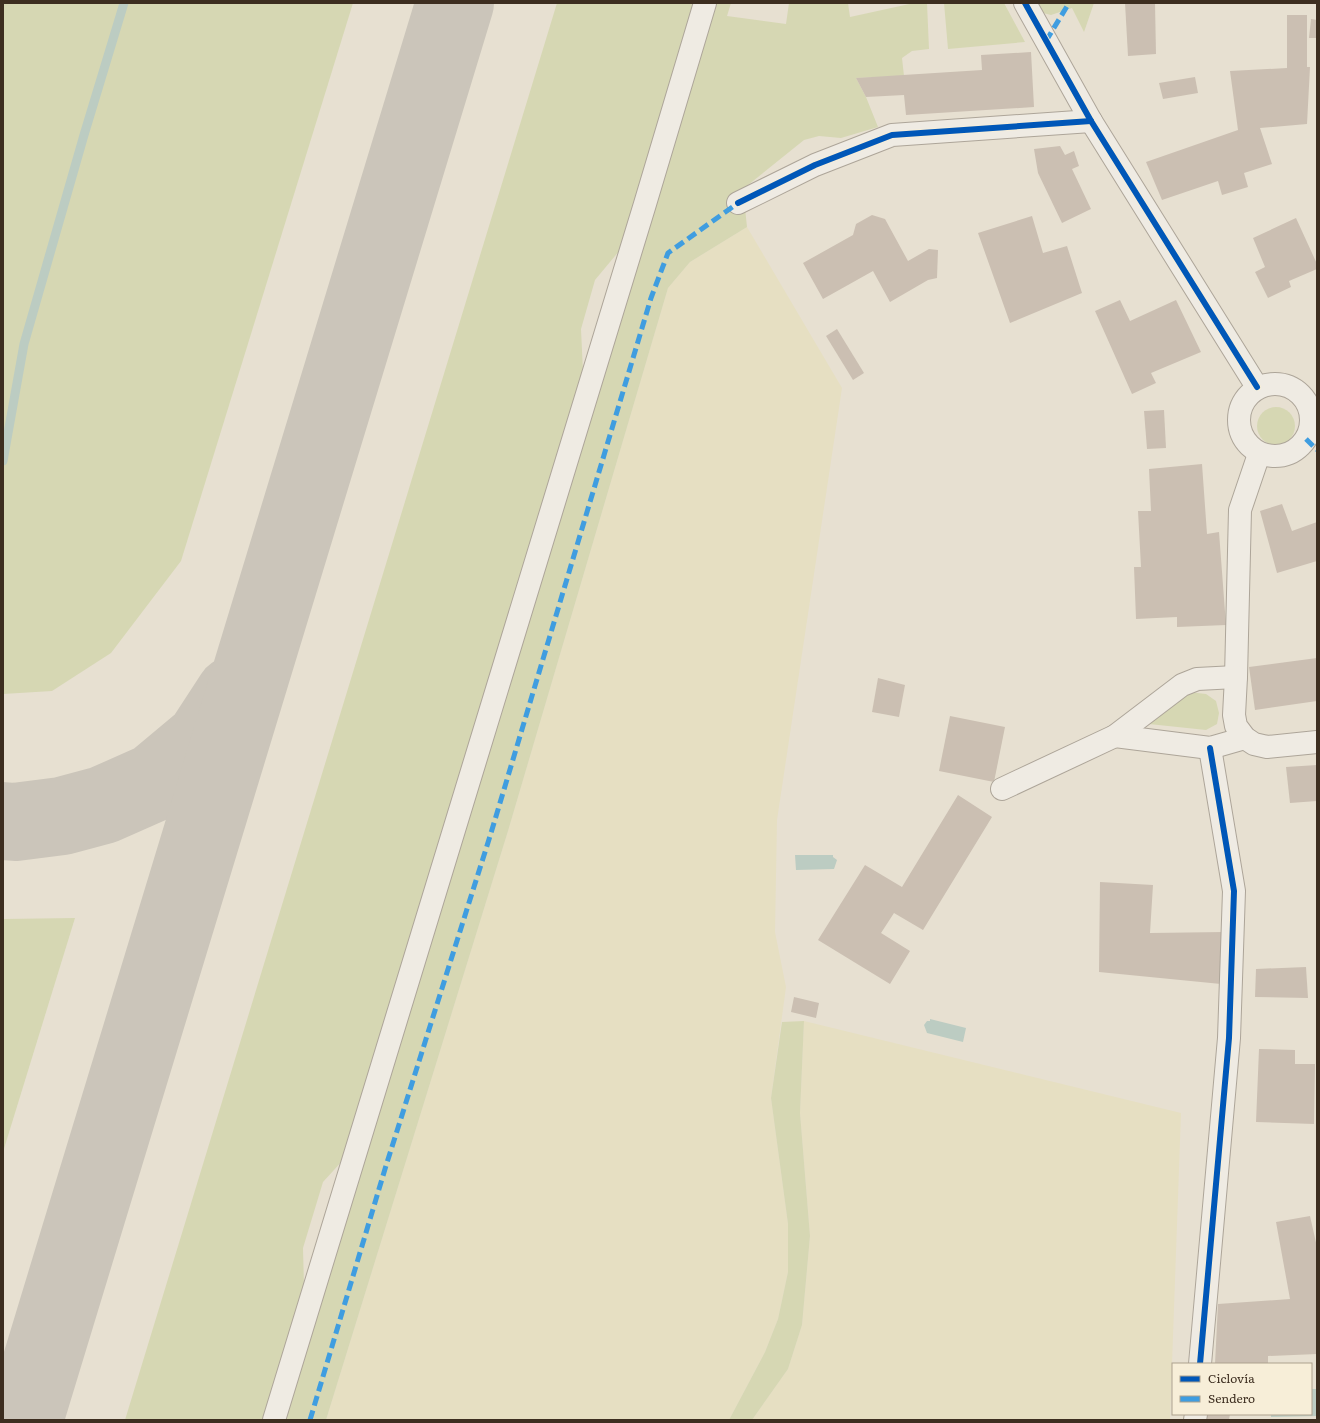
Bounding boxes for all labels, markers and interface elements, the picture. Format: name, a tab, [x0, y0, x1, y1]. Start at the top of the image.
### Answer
legend	[1172, 1363, 1312, 1415]
text: Ciclovía	[1208, 1369, 1255, 1387]
text: Sendero	[1208, 1389, 1255, 1407]

